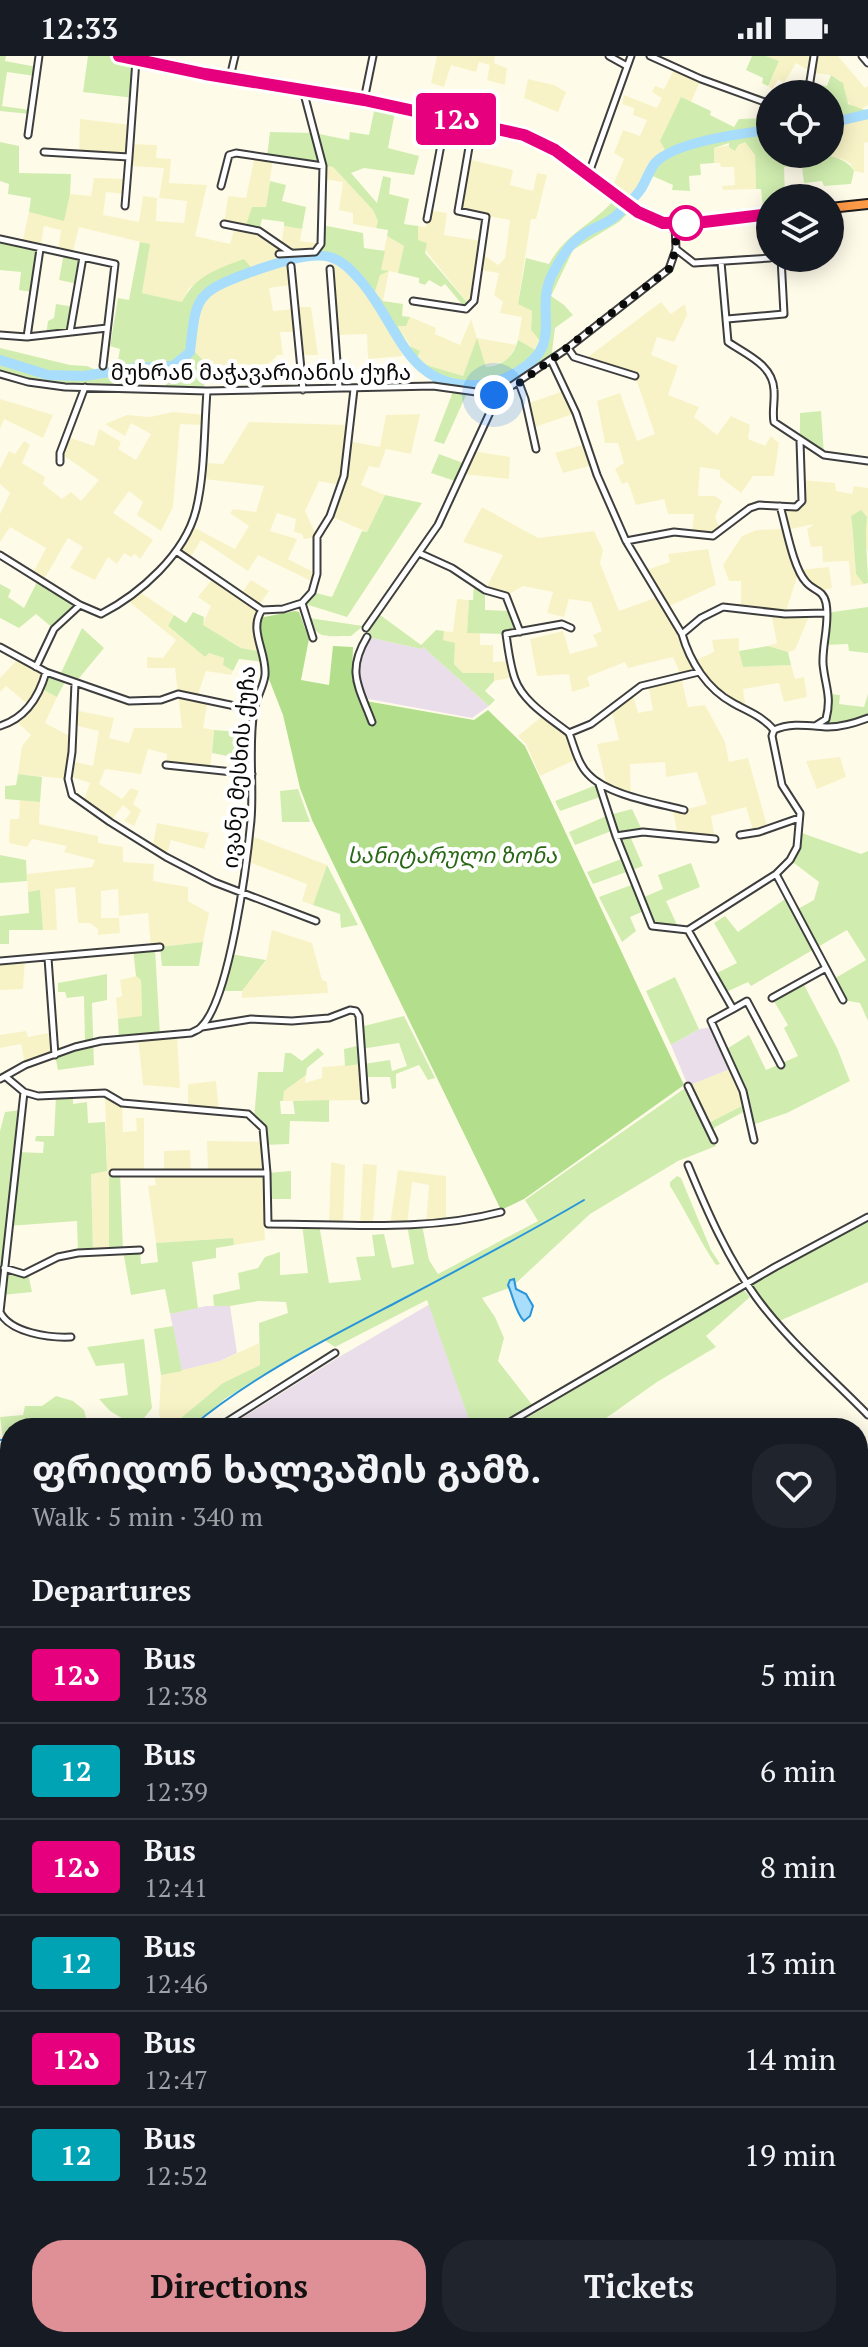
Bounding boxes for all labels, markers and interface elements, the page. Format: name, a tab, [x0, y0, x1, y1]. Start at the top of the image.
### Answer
text: 12:33	[40, 8, 118, 48]
map controls	[756, 80, 844, 272]
button: locate	[756, 80, 844, 168]
line badge: 12ა	[410, 93, 502, 145]
text: 12ა	[432, 100, 480, 137]
button: layers	[756, 184, 844, 272]
unlabelled marker	[669, 206, 703, 240]
street label: მუხრან მაჭავარიანის ქუჩა	[111, 357, 411, 386]
your location	[474, 375, 514, 415]
street label: ივანე მესხის ქუჩა	[215, 665, 261, 869]
park label: სანიტარული ზონა	[347, 840, 558, 869]
text: ფრიდონ ხალვაშის გამზ.	[32, 1444, 542, 1494]
button: heart	[752, 1444, 836, 1528]
text: Walk · 5 min · 340 m	[32, 1499, 263, 1533]
text: Departures	[32, 1570, 191, 1610]
text: Bus	[144, 1638, 196, 1678]
text: 5 min	[760, 1655, 836, 1695]
text: 12ა	[52, 1656, 100, 1693]
text: 12:38	[144, 1678, 208, 1712]
text: Bus	[144, 1734, 196, 1774]
text: 6 min	[760, 1751, 836, 1791]
text: 12	[60, 1752, 92, 1789]
text: 12:39	[144, 1774, 208, 1808]
text: Bus	[144, 1830, 196, 1870]
text: 8 min	[760, 1847, 836, 1887]
text: 12ა	[52, 1848, 100, 1885]
text: 12:41	[144, 1870, 208, 1904]
text: Bus	[144, 1926, 196, 1966]
text: 13 min	[744, 1943, 836, 1983]
text: 12	[60, 1944, 92, 1981]
text: 12:46	[144, 1966, 208, 2000]
text: Bus	[144, 2022, 196, 2062]
text: 14 min	[744, 2039, 836, 2079]
text: 12ა	[52, 2040, 100, 2077]
text: 12:47	[144, 2062, 208, 2096]
text: Bus	[144, 2118, 196, 2158]
text: 19 min	[744, 2135, 836, 2175]
text: 12	[60, 2136, 92, 2173]
text: 12:52	[144, 2158, 208, 2192]
button: Directions	[32, 2240, 426, 2332]
button: Tickets	[442, 2240, 836, 2332]

